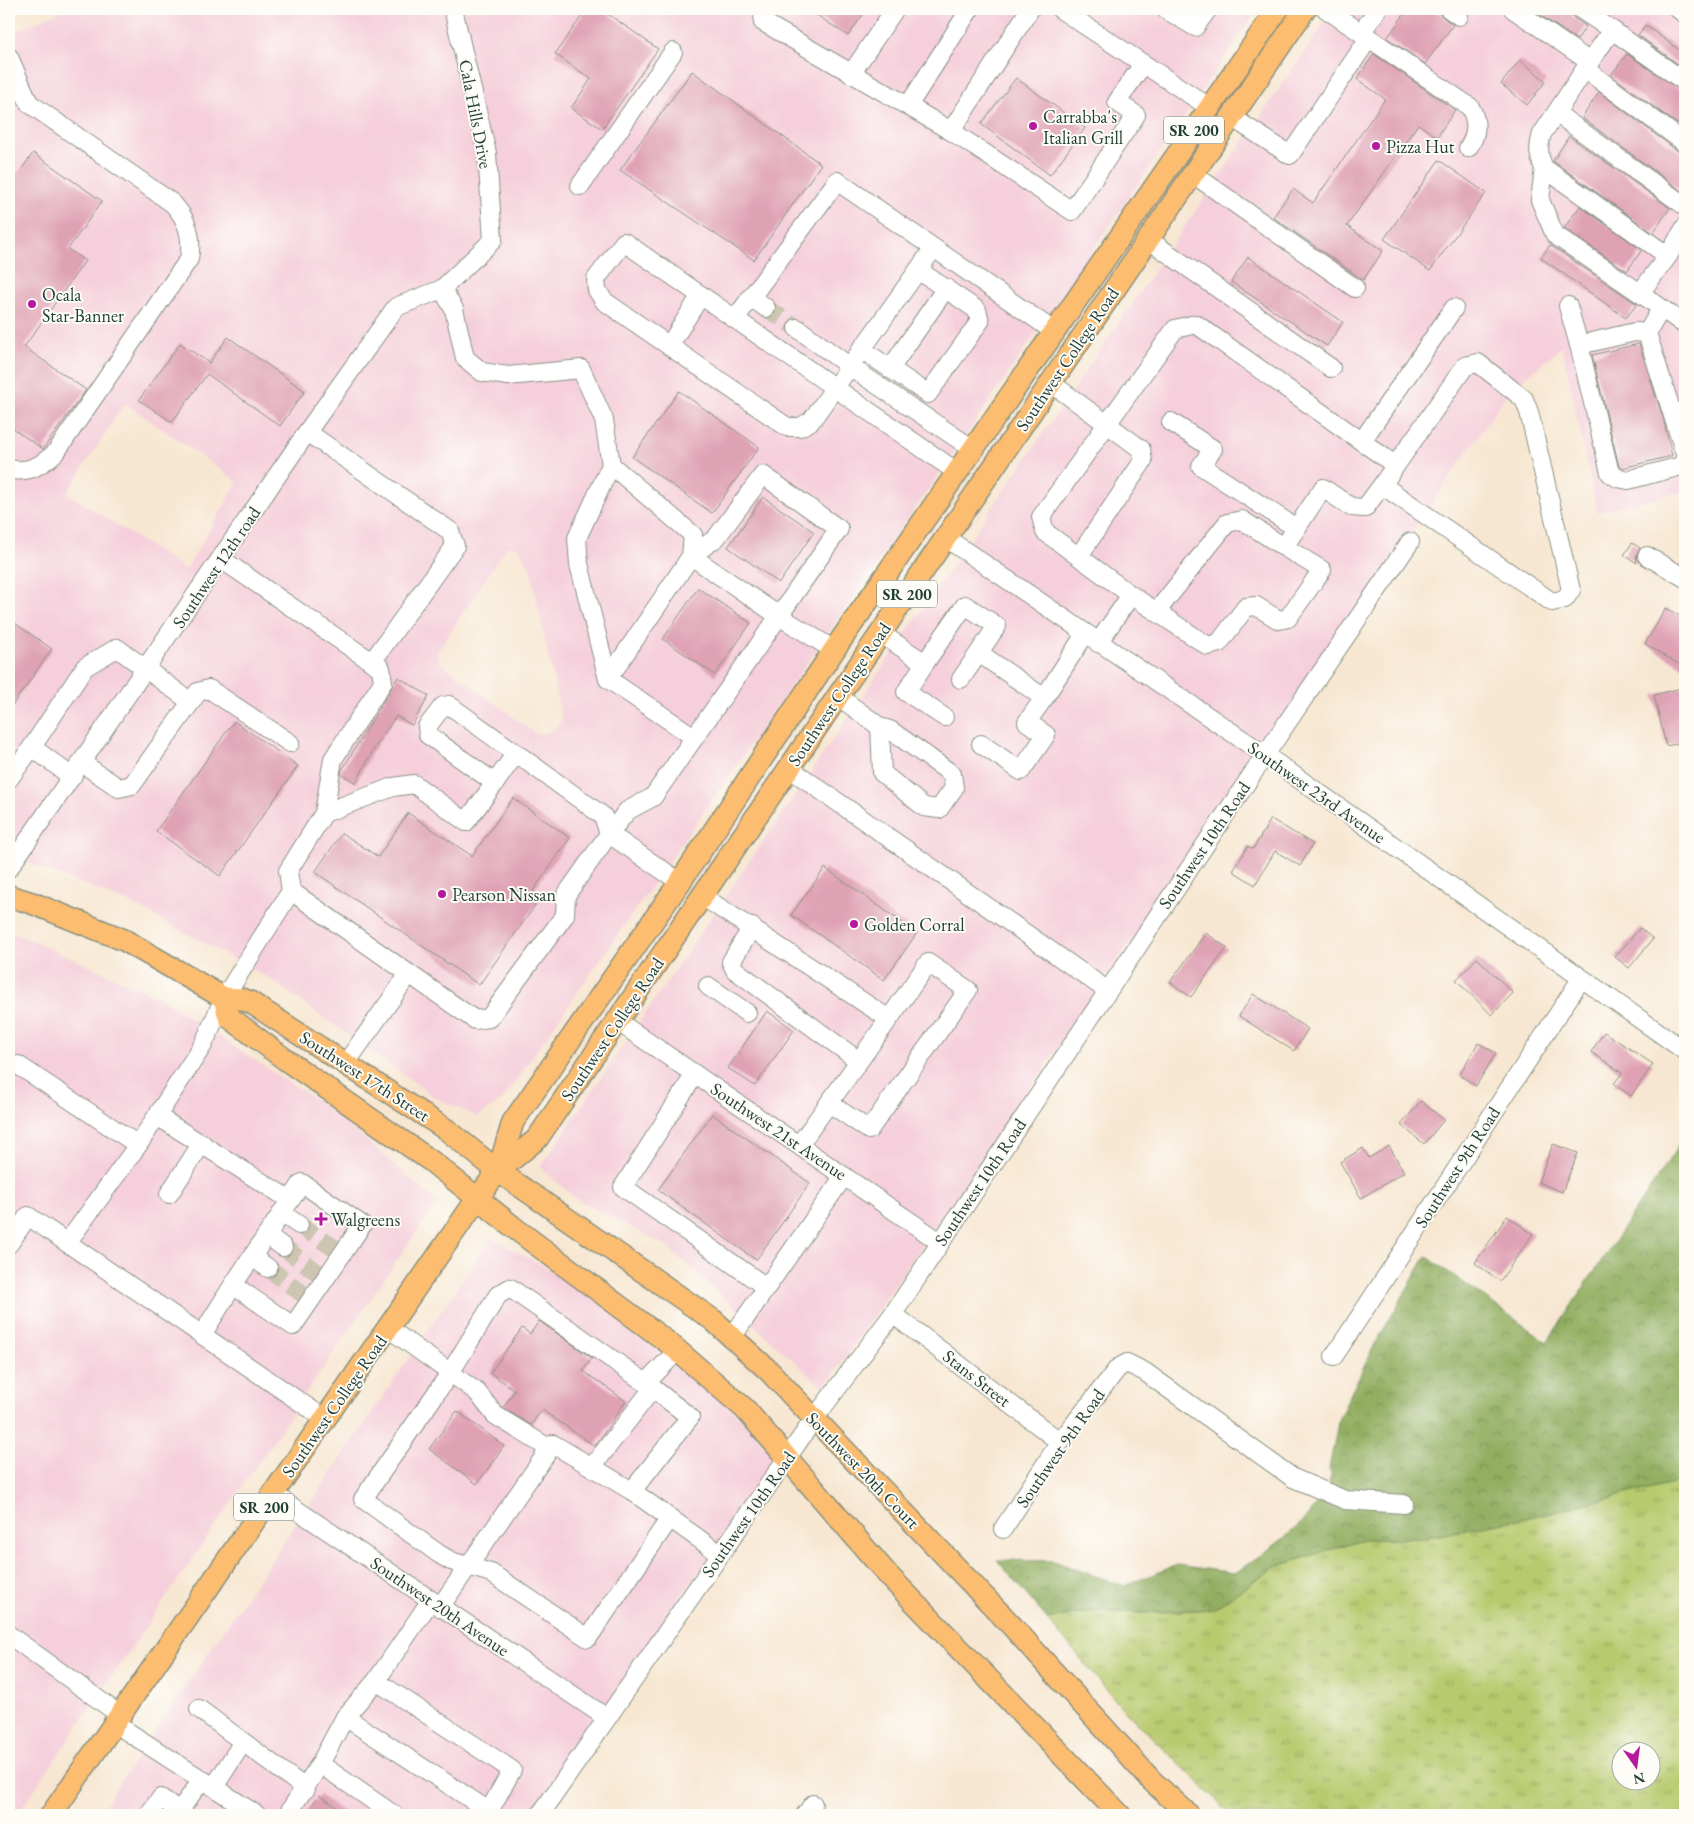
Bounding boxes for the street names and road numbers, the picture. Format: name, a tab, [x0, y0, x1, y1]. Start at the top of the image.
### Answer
street label: Cala Hills Drive	[454, 58, 498, 170]
road number: SR 200	[1164, 116, 1224, 144]
street label: Southwest College Road	[1010, 282, 1124, 435]
street label: Southwest 12th road	[167, 501, 266, 632]
road number: SR 200	[877, 580, 937, 608]
street label: Southwest College Road	[782, 617, 896, 770]
street label: Southwest 23rd Avenue	[1244, 736, 1390, 848]
street label: Southwest 10th Road	[1153, 776, 1256, 913]
street label: Southwest College Road	[555, 952, 669, 1105]
street label: Southwest 17th Street	[296, 1025, 435, 1127]
street label: Southwest 21st Avenue	[707, 1077, 851, 1185]
street label: Southwest 9th Road	[1409, 1101, 1505, 1232]
street label: Southwest 10th Road	[929, 1113, 1032, 1250]
street label: Southwest College Road	[276, 1330, 392, 1482]
street label: Stans Street	[939, 1344, 1016, 1412]
street label: Southwest 9th Road	[1010, 1383, 1110, 1512]
street label: Southwest 20th Court	[801, 1407, 925, 1534]
street label: Southwest 10th Road	[696, 1446, 801, 1581]
road number: SR 200	[234, 1494, 294, 1520]
street label: Southwest 20th Avenue	[366, 1551, 514, 1661]

